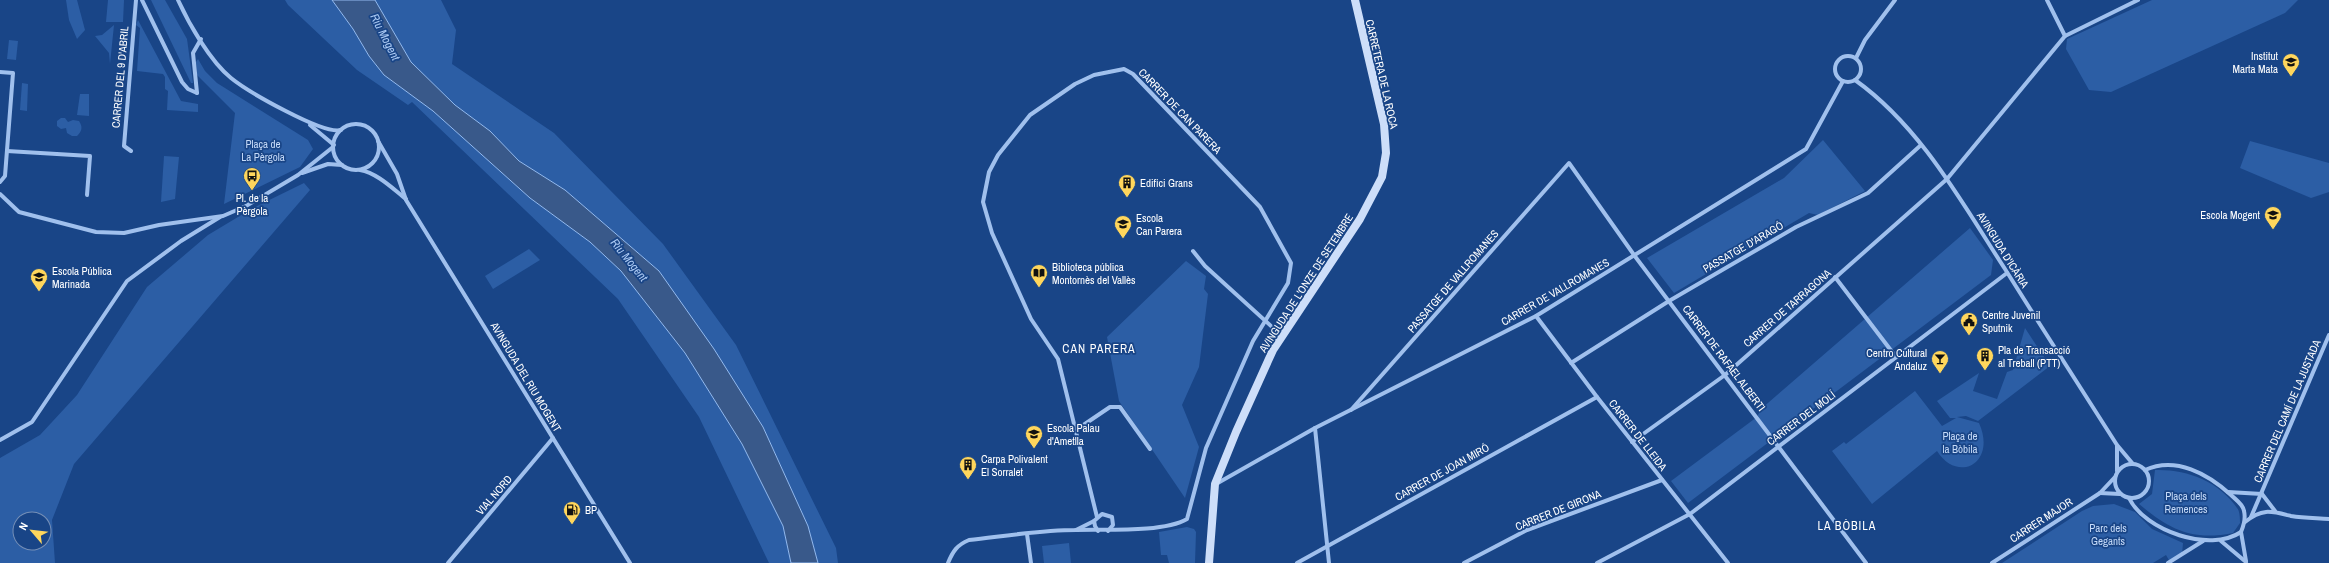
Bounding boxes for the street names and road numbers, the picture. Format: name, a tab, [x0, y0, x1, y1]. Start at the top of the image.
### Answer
street label: CARRETERA DE LA ROCA	[1363, 18, 1402, 131]
street label: CARRER DEL 9 D'ABRIL	[109, 26, 131, 128]
street label: CARRER DE CAN PARERA	[1136, 65, 1225, 157]
street label: AVINGUDA D'ICÀRIA	[1974, 209, 2032, 291]
street label: AVINGUDA DE L'ONZE DE SETEMBRE	[1255, 211, 1356, 356]
street label: PASSATGE D'ARAGÓ	[1700, 218, 1786, 276]
street label: PASSATGE DE VALLROMANES	[1404, 227, 1502, 335]
street label: CARRER DE VALLROMANES	[1498, 255, 1612, 329]
street label: CARRER DE TARRAGONA	[1740, 265, 1835, 350]
street label: CARRER DE RAFAEL ALBERTI	[1679, 302, 1769, 414]
street label: AVINGUDA DEL RIU MOGENT	[487, 319, 565, 435]
street label: CARRER DEL CAMÍ DE LA JUSTADA	[2250, 337, 2324, 485]
street label: CARRER DEL MOLÍ	[1764, 387, 1838, 448]
street label: CARRER DE LLEIDA	[1606, 397, 1671, 474]
street label: CARRER DE JOAN MIRÓ	[1392, 440, 1492, 504]
street label: VIAL NORD	[473, 472, 515, 518]
street label: CARRER DE GIRONA	[1513, 486, 1604, 534]
street label: CARRER MAJOR	[2007, 494, 2075, 546]

